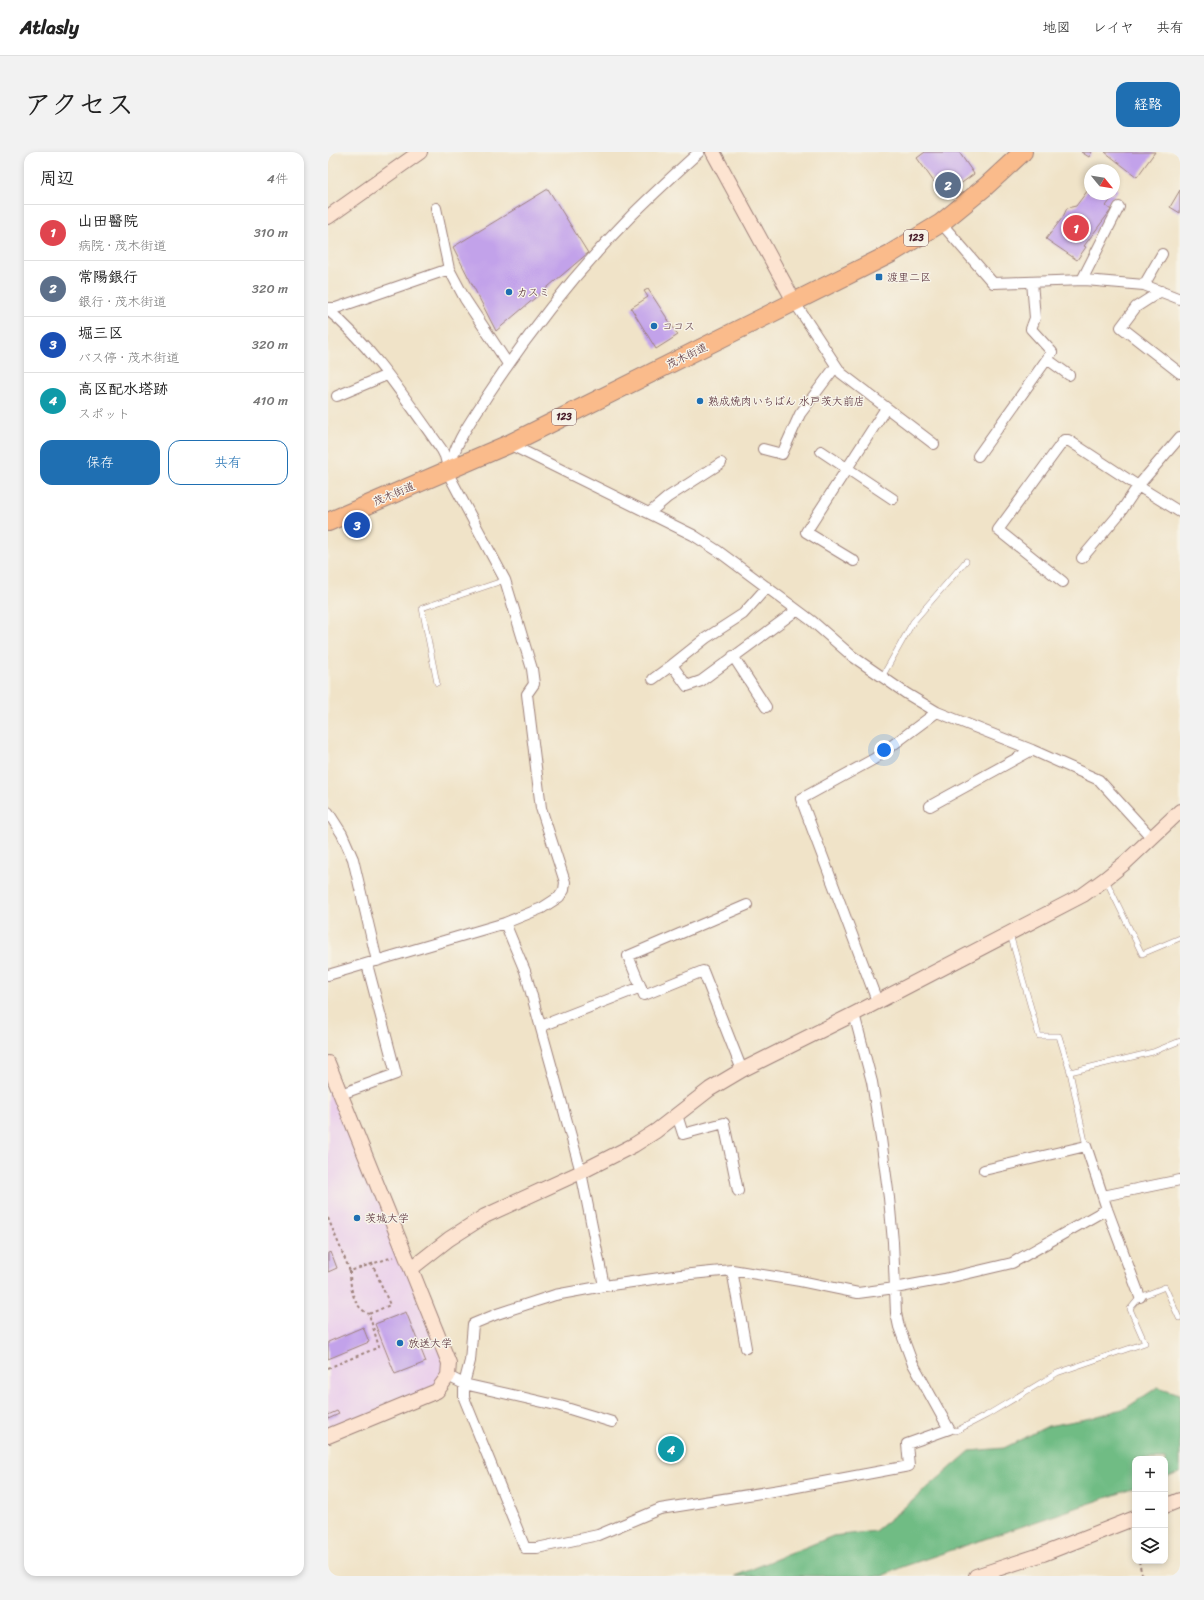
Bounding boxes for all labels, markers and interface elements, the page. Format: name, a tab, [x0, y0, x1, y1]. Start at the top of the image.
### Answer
text: Atlasly	[20, 11, 79, 44]
text: 地図	[1043, 15, 1071, 40]
text: レイヤ	[1093, 15, 1134, 40]
text: 共有	[1156, 15, 1184, 40]
text: アクセス	[24, 80, 134, 129]
button: 経路	[1116, 82, 1180, 127]
text: 周辺	[40, 163, 74, 193]
north arrow	[1084, 164, 1120, 200]
text: 4件	[267, 167, 288, 190]
pin: 2	[935, 170, 961, 200]
text: 山田醫院	[78, 208, 138, 234]
pin: 1	[1063, 213, 1089, 243]
text: 1	[50, 221, 56, 244]
text: 310 m	[254, 221, 288, 244]
road number: 123	[904, 230, 928, 246]
text: 病院 · 茂木街道	[78, 234, 166, 257]
text: 常陽銀行	[78, 264, 138, 290]
place label: 渡里二区	[887, 268, 931, 287]
marker: 渡里二区	[874, 272, 884, 282]
text: 2	[49, 277, 57, 300]
text: 320 m	[252, 277, 288, 300]
place label: カスミ	[517, 283, 550, 302]
marker: カスミ	[504, 287, 514, 297]
text: 銀行 · 茂木街道	[78, 290, 166, 313]
place label: ココス	[662, 317, 695, 336]
text: 堀三区	[78, 320, 123, 346]
marker: ココス	[649, 321, 659, 331]
text: 3	[49, 333, 57, 356]
text: 320 m	[252, 333, 288, 356]
street label: 茂木街道	[663, 338, 711, 374]
text: バス停 · 茂木街道	[78, 346, 179, 369]
text: 高区配水塔跡	[78, 376, 168, 402]
text: 4	[49, 389, 57, 412]
text: 410 m	[253, 389, 288, 412]
place label: 熟成焼肉いちばん 水戸茨大前店	[708, 392, 865, 411]
marker: 熟成焼肉いちばん 水戸茨大前店	[695, 396, 705, 406]
text: スポット	[78, 402, 130, 425]
road number: 123	[552, 409, 576, 425]
button: 保存	[40, 440, 160, 485]
button: 共有	[168, 440, 288, 485]
street label: 茂木街道	[370, 477, 418, 511]
pin: 3	[344, 510, 370, 540]
your location	[874, 740, 894, 760]
place label: 茨城大学	[365, 1209, 409, 1228]
marker: 茨城大学	[352, 1213, 362, 1223]
place label: 放送大学	[408, 1334, 452, 1353]
marker: 放送大学	[395, 1338, 405, 1348]
pin: 4	[658, 1434, 684, 1464]
map controls	[1132, 1456, 1168, 1564]
button: +	[1132, 1456, 1168, 1492]
button: −	[1132, 1492, 1168, 1528]
button: layers	[1132, 1528, 1168, 1564]

